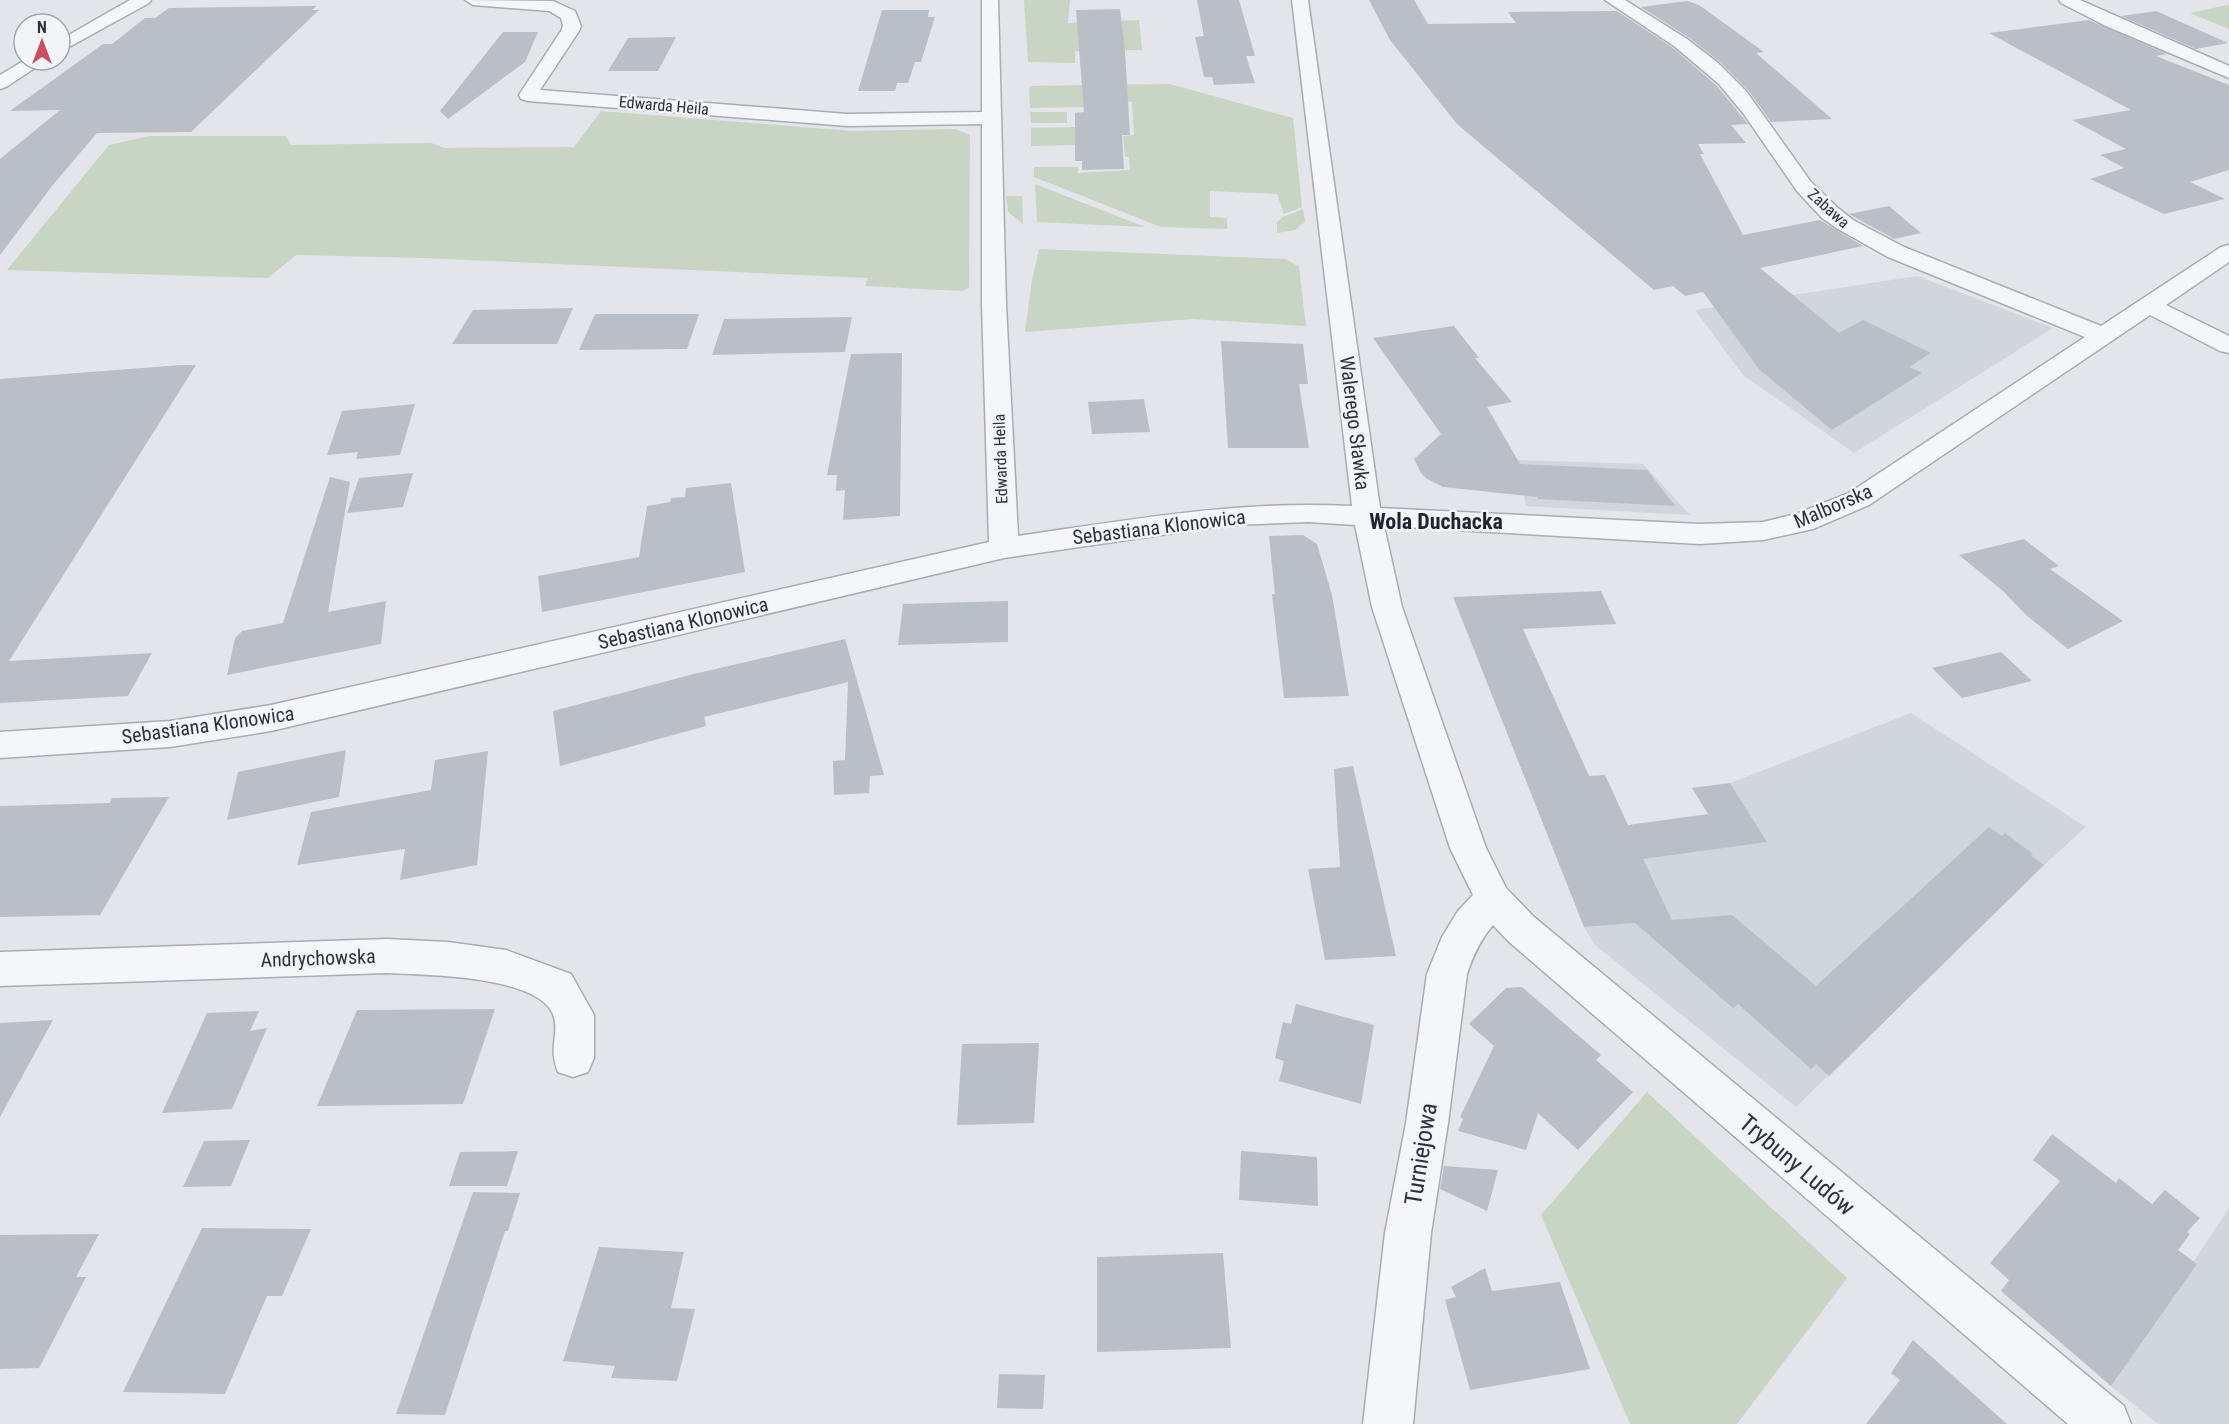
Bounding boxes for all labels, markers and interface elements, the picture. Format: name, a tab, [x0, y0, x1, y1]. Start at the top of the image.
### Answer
north arrow	[12, 12, 72, 72]
text: N	[37, 18, 47, 37]
street label: Edwarda Heila	[618, 92, 710, 119]
street label: Zabawa	[1804, 185, 1853, 232]
street label: Walerego Sławka	[1335, 355, 1375, 491]
street label: Edwarda Heila	[989, 414, 1012, 504]
street label: Malborska	[1790, 479, 1876, 533]
street label: Sebastiana Klonowica	[1071, 504, 1247, 550]
district label: Wola Duchacka	[1369, 509, 1503, 534]
street label: Sebastiana Klonowica	[596, 592, 770, 654]
street label: Sebastiana Klonowica	[120, 701, 296, 749]
street label: Andrychowska	[260, 944, 376, 972]
street label: Turniejowa	[1399, 1101, 1443, 1207]
street label: Trybuny Ludów	[1734, 1109, 1860, 1221]

